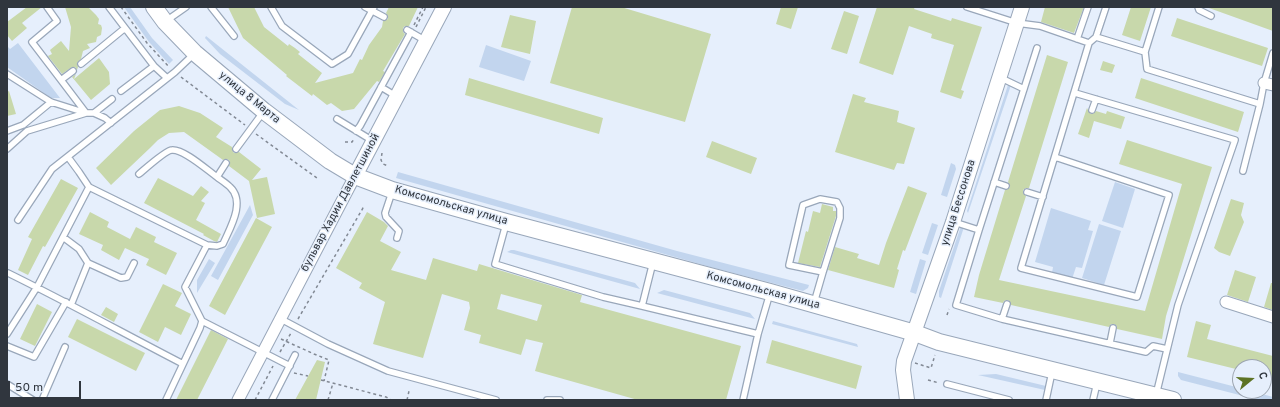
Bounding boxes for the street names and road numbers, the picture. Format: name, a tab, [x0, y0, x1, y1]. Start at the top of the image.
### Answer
street label: улица 8 Марта	[216, 69, 282, 127]
street label: бульвар Хадии Давлетшиной	[299, 132, 383, 274]
street label: улица Бессонова	[939, 158, 979, 248]
street label: Комсомольская улица	[393, 184, 509, 228]
street label: Комсомольская улица	[705, 270, 821, 312]

